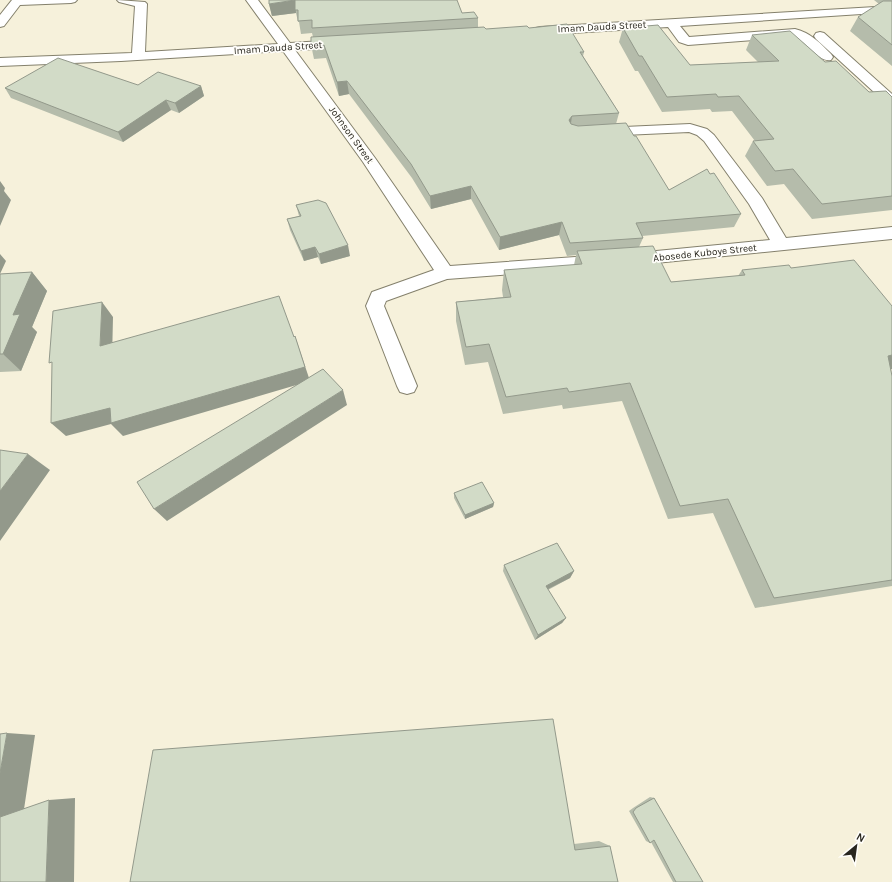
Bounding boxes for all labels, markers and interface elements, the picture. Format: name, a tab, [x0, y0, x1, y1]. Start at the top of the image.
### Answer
street label: Imam Dauda Street	[557, 19, 647, 35]
street label: Imam Dauda Street	[233, 39, 323, 57]
street label: Johnson Street	[326, 104, 376, 166]
street label: Abosede Kuboye Street	[653, 242, 758, 264]
north arrow	[836, 826, 876, 866]
text: N	[854, 830, 867, 845]

